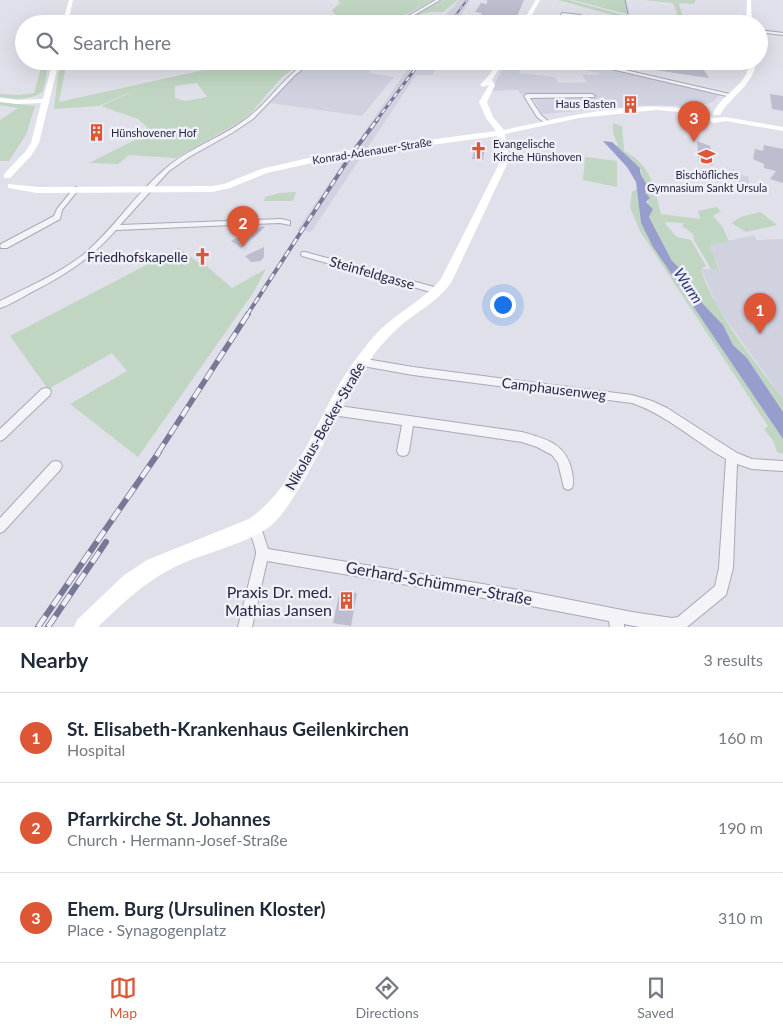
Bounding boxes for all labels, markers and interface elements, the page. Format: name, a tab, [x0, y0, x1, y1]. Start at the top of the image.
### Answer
search box	[15, 15, 768, 70]
icon: search	[33, 29, 61, 57]
text: Search here	[73, 31, 171, 54]
building icon: Haus Basten	[620, 94, 640, 114]
place label: Haus Basten	[555, 97, 616, 110]
pin: 3	[678, 101, 710, 142]
building icon: Hünshovener Hof	[87, 123, 107, 143]
place label: Hünshovener Hof	[111, 126, 197, 139]
street label: Konrad-Adenauer-Straße	[311, 135, 433, 166]
place label: Evangelische Kirche Hünshoven	[493, 137, 582, 163]
church icon: Evangelische Kirche Hünshoven	[469, 140, 489, 160]
school or university icon: Bischöfliches Gymnasium Sankt Ursula	[697, 147, 717, 167]
place label: Bischöfliches Gymnasium Sankt Ursula	[647, 168, 767, 194]
pin: 2	[227, 206, 259, 247]
church icon: Friedhofskapelle	[192, 247, 212, 267]
place label: Friedhofskapelle	[87, 248, 188, 265]
street label: Steinfeldgasse	[328, 252, 417, 293]
water label: Wurm	[671, 264, 707, 307]
your location	[490, 292, 516, 318]
pin: 1	[744, 293, 776, 334]
street label: Nikolaus-Becker-Straße	[281, 359, 368, 493]
street label: Camphausenweg	[501, 374, 607, 403]
street label: Gerhard-Schümmer-Straße	[344, 557, 534, 608]
place label: Praxis Dr. med. Mathias Jansen	[225, 582, 332, 619]
building icon: Praxis Dr. med. Mathias Jansen	[336, 591, 356, 611]
text: Nearby	[20, 647, 88, 672]
text: 3 results	[703, 650, 763, 669]
text: St. Elisabeth-Krankenhaus Geilenkirchen	[67, 717, 409, 740]
text: 1	[31, 728, 41, 747]
text: 160 m	[718, 728, 763, 747]
text: Hospital	[67, 740, 125, 759]
text: Pfarrkirche St. Johannes	[67, 807, 271, 830]
text: 2	[31, 818, 41, 837]
text: 190 m	[718, 818, 763, 837]
text: Church · Hermann-Josef-Straße	[67, 830, 288, 849]
text: Ehem. Burg (Ursulinen Kloster)	[67, 897, 325, 920]
text: 3	[31, 908, 41, 927]
text: 310 m	[718, 908, 763, 927]
text: Place · Synagogenplatz	[67, 920, 226, 939]
tab: Map	[109, 974, 137, 1021]
tab: Directions	[356, 974, 419, 1021]
tab: Saved	[637, 974, 674, 1021]

